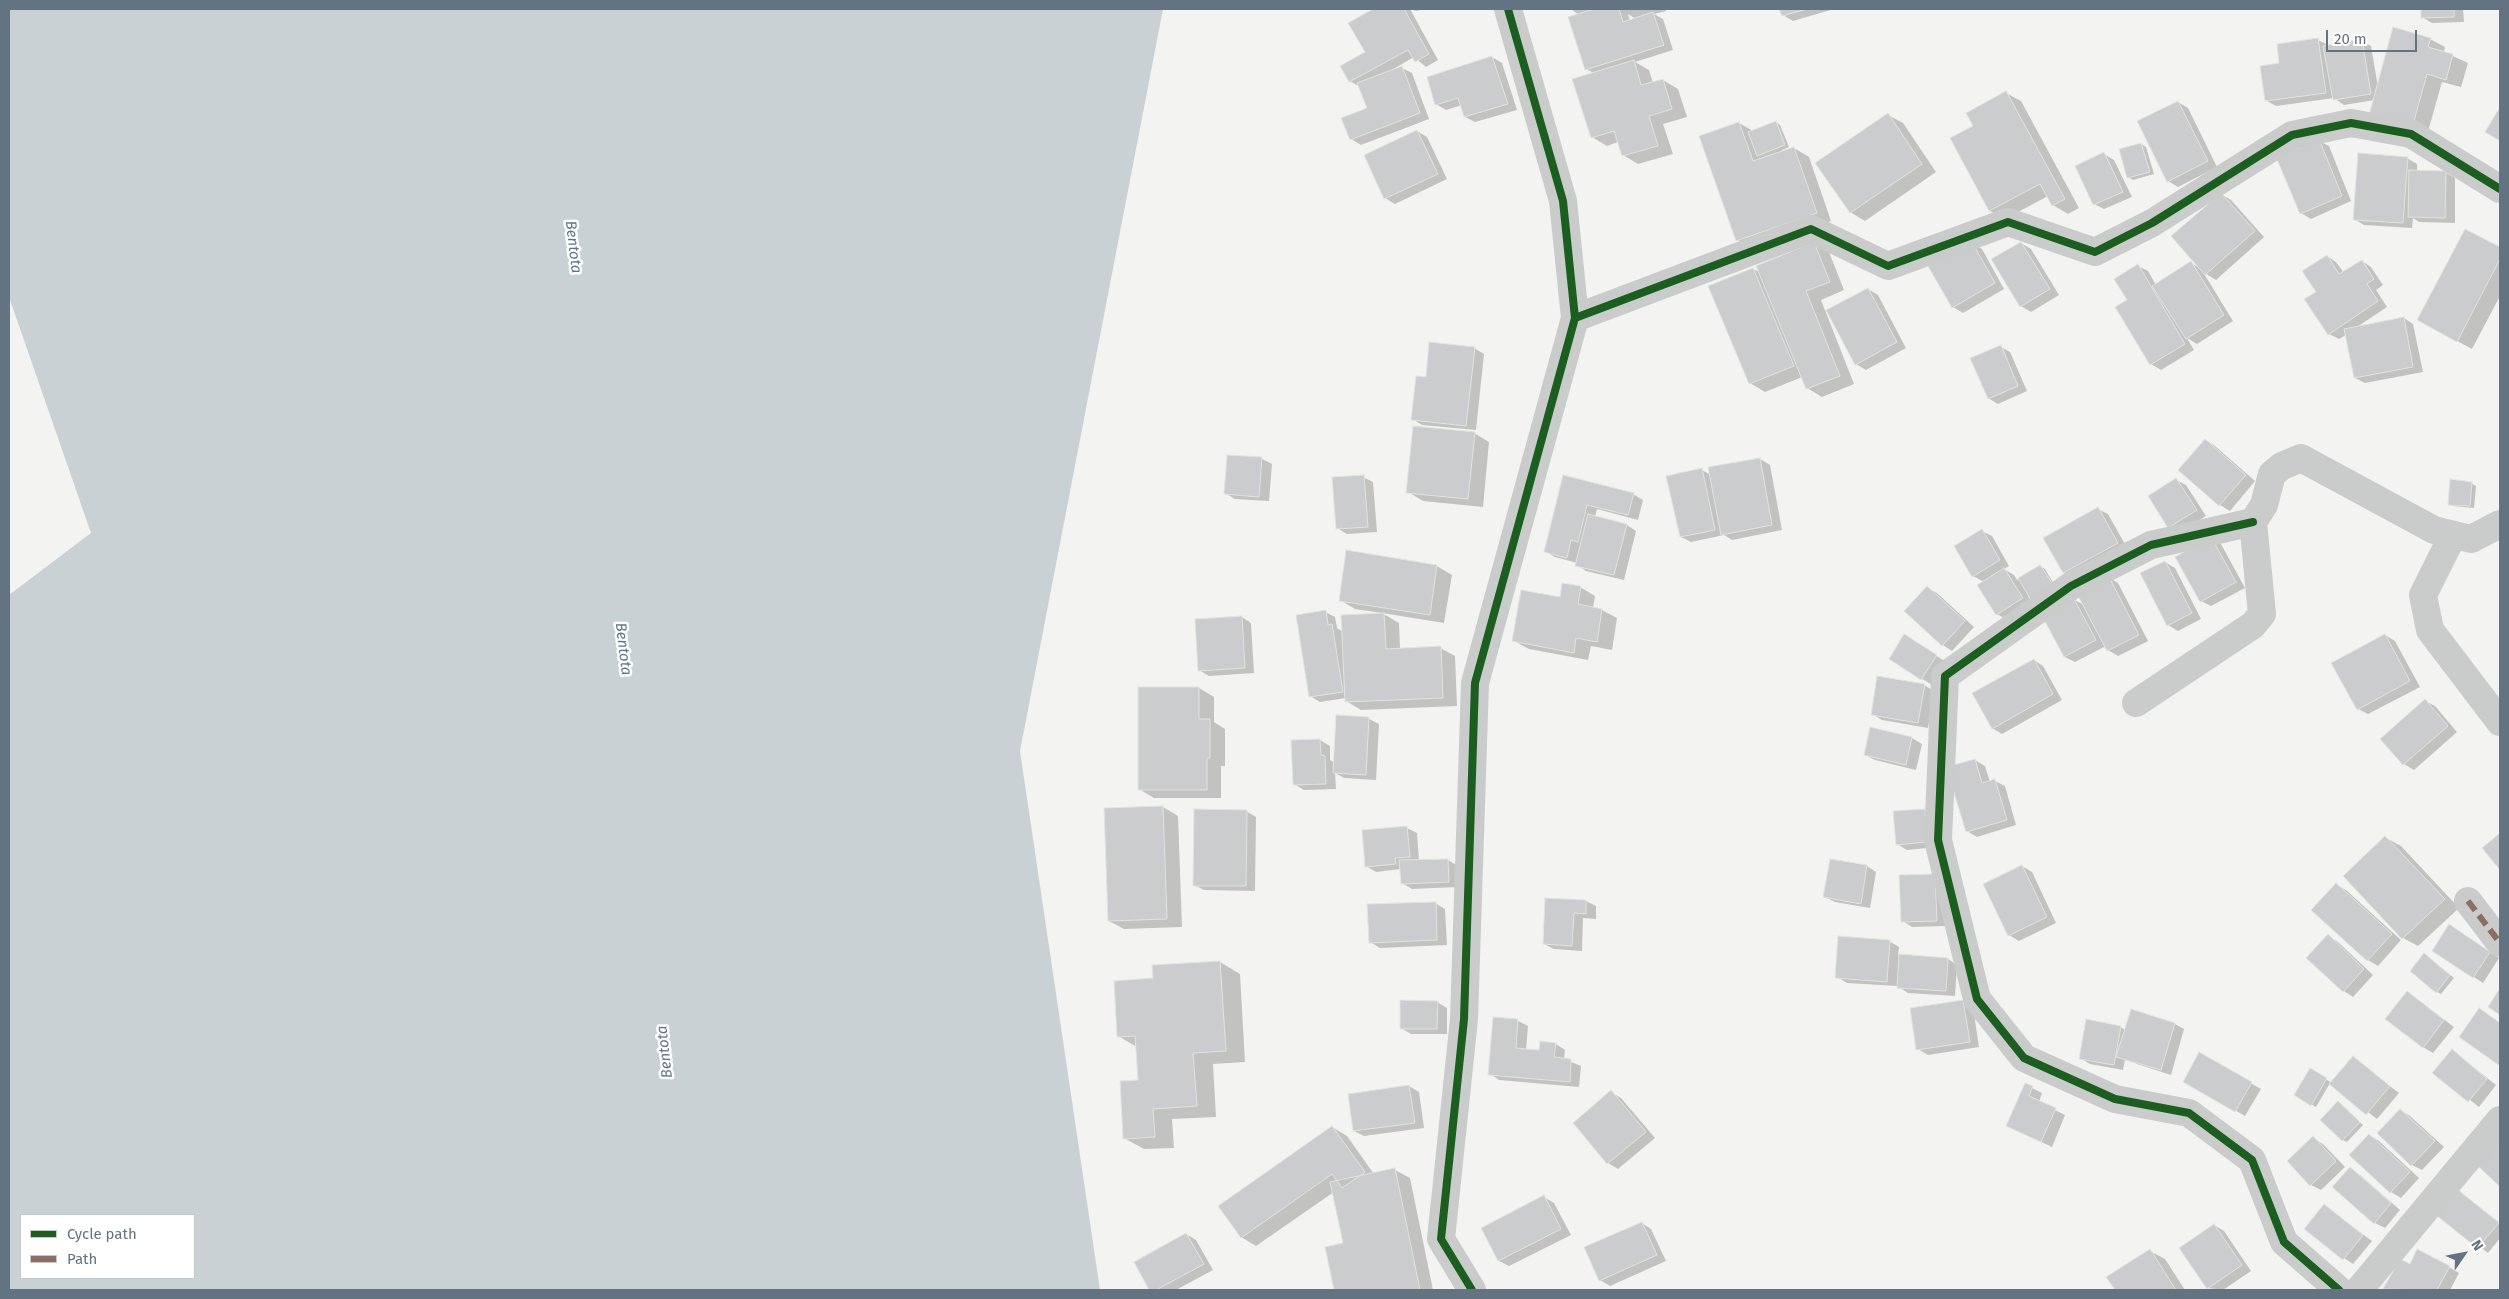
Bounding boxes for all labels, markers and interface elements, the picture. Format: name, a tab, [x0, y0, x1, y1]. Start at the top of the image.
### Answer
scale bar	[2329, 20, 2420, 52]
text: 20 m	[2334, 30, 2367, 48]
water label: Bentota	[561, 220, 585, 274]
water label: Bentota	[611, 622, 635, 676]
water label: Bentota	[653, 1025, 677, 1079]
legend	[20, 1214, 195, 1279]
text: Cycle path	[67, 1225, 137, 1243]
north arrow	[2439, 1229, 2489, 1279]
text: N	[2467, 1237, 2487, 1254]
text: Path	[67, 1250, 97, 1268]

